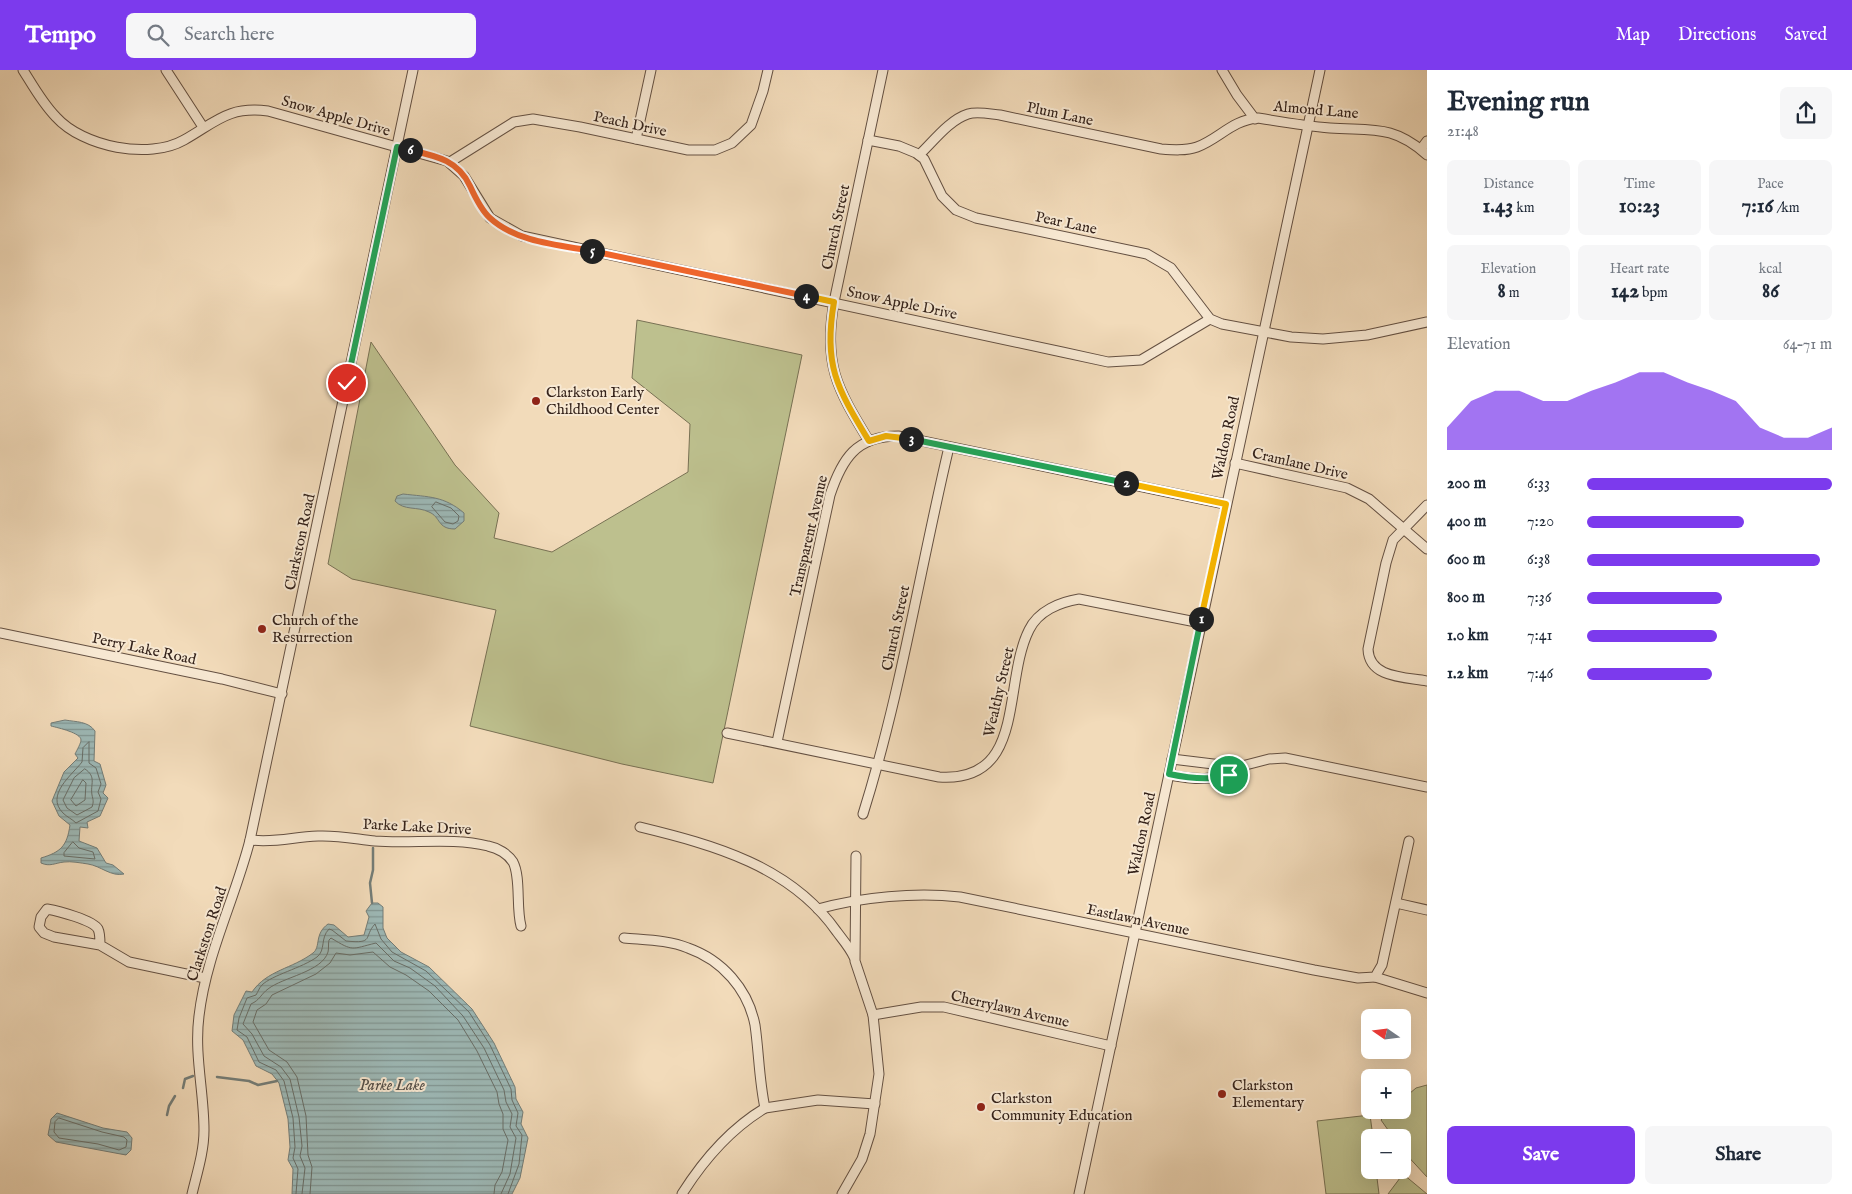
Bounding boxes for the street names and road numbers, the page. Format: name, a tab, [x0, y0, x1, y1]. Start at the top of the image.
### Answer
street label: Snow Apple Drive	[279, 91, 393, 141]
street label: Almond Lane	[1272, 97, 1359, 123]
street label: Plum Lane	[1025, 98, 1095, 130]
street label: Peach Drive	[592, 107, 669, 141]
street label: Church Street	[818, 183, 854, 271]
street label: Pear Lane	[1033, 207, 1099, 239]
street label: Snow Apple Drive	[845, 282, 959, 324]
street label: Waldon Road	[1208, 393, 1244, 482]
street label: Cramlane Drive	[1250, 444, 1350, 484]
street label: Transparent Avenue	[786, 473, 832, 599]
street label: Clarkston Road	[280, 491, 320, 592]
street label: Church Street	[878, 584, 914, 672]
street label: Perry Lake Road	[90, 629, 199, 670]
street label: Wealthy Street	[979, 645, 1019, 739]
street label: Waldon Road	[1124, 789, 1160, 878]
street label: Parke Lake Drive	[362, 815, 472, 839]
street label: Clarkston Road	[183, 883, 232, 984]
street label: Eastlawn Avenue	[1085, 900, 1191, 940]
street label: Cherrylawn Avenue	[949, 986, 1071, 1032]

